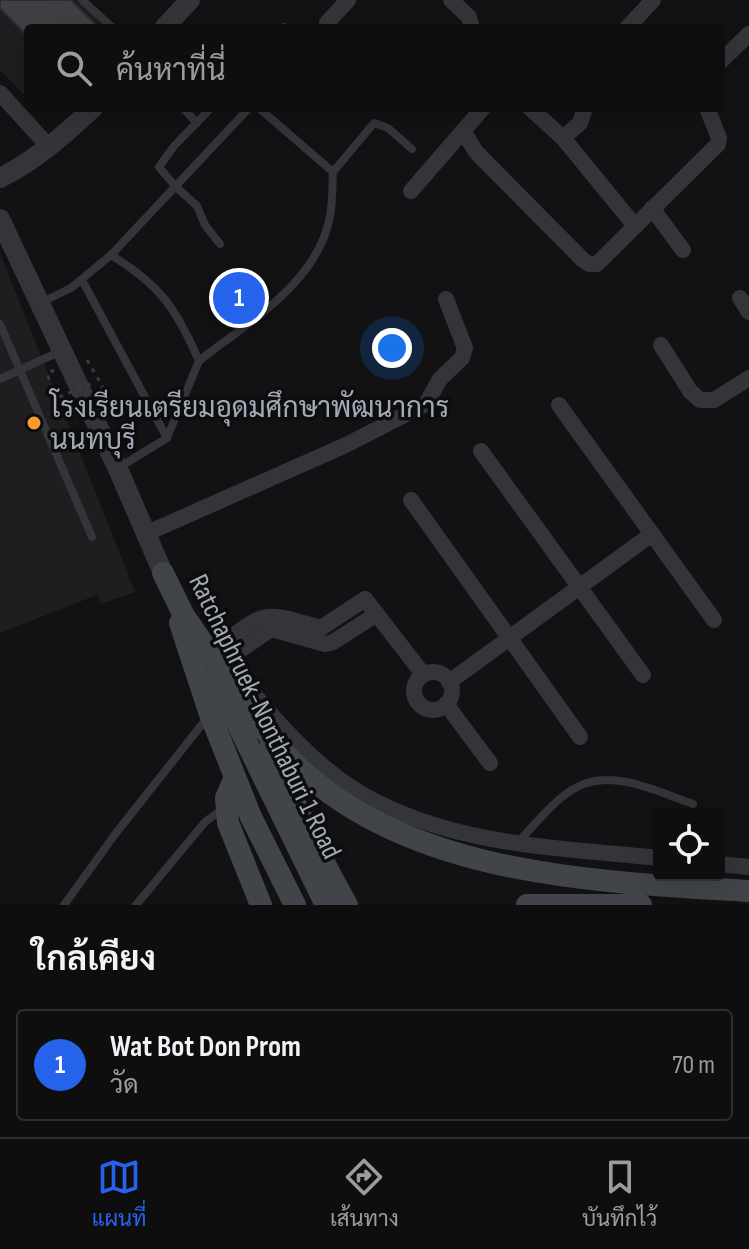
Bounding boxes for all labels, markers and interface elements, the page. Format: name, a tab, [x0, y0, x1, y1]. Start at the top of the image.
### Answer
search box	[24, 24, 725, 112]
icon: search	[52, 46, 96, 90]
text: ค้นหาที่นี่	[116, 53, 226, 89]
pin: 1	[213, 268, 265, 328]
your location	[372, 328, 412, 368]
place label: โรงเรียนเตรียมอุดมศึกษาพัฒนาการ นนทบุรี	[48, 388, 449, 459]
marker: โรงเรียนเตรียมอุดมศึกษาพัฒนาการ นนทบุรี	[25, 414, 43, 432]
street label: Ratchaphruek-Nonthaburi 1 Road	[181, 569, 348, 864]
map controls	[653, 809, 725, 881]
button: locate	[653, 809, 725, 881]
text: ใกล้เคียง	[32, 939, 156, 980]
text: Wat Bot Don Prom	[110, 1029, 301, 1065]
text: 1	[55, 1050, 65, 1081]
text: 70 m	[672, 1050, 715, 1081]
text: วัด	[110, 1070, 139, 1101]
tab: แผนที่	[92, 1155, 147, 1233]
tab: เส้นทาง	[330, 1155, 399, 1233]
tab: บันทึกไว้	[582, 1155, 657, 1233]

